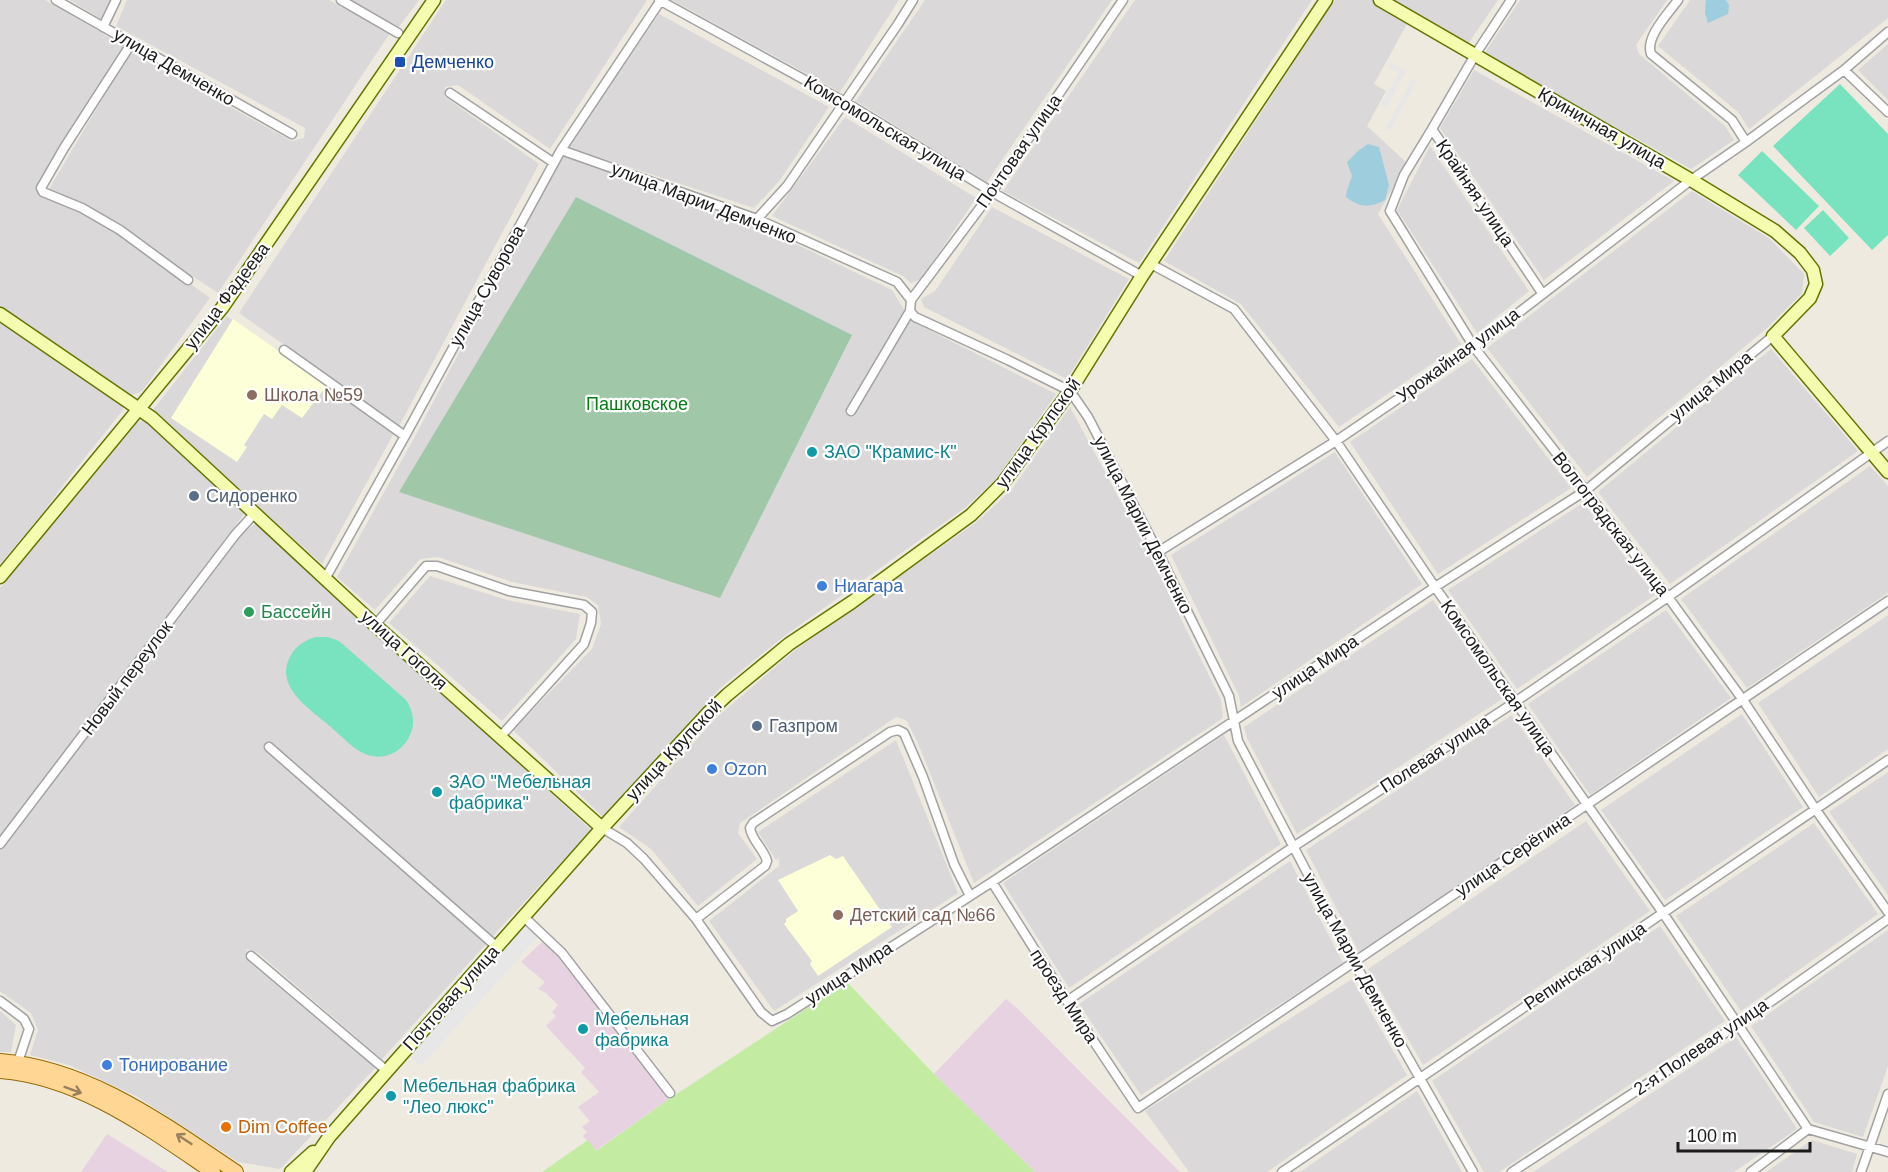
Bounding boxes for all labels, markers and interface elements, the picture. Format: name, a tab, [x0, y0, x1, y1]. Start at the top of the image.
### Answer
street label: улица Демченко	[110, 24, 238, 110]
place label: Демченко	[412, 52, 494, 72]
marker: Демченко	[393, 55, 407, 69]
street label: Комсомольская улица	[800, 72, 970, 185]
street label: Криничная улица	[1535, 83, 1670, 173]
street label: Почтовая улица	[972, 90, 1066, 211]
street label: Крайняя улица	[1432, 136, 1519, 251]
street label: улица Марии Демченко	[609, 158, 799, 248]
street label: улица Суворова	[445, 221, 529, 350]
street label: улица Фадеева	[180, 238, 274, 353]
street label: Урожайная улица	[1393, 303, 1524, 406]
street label: улица Мира	[1666, 346, 1757, 425]
street label: улица Крупской	[992, 374, 1084, 492]
place label: Школа №59	[264, 385, 363, 405]
marker: Школа №59	[245, 388, 259, 402]
park label: Пашковское	[586, 394, 688, 414]
street label: улица Марии Демченко	[1089, 433, 1197, 617]
place label: ЗАО "Крамис-К"	[824, 442, 957, 462]
marker: ЗАО "Крамис-К"	[805, 445, 819, 459]
street label: Волгоградская улица	[1549, 448, 1674, 601]
place label: Сидоренко	[206, 486, 298, 506]
marker: Сидоренко	[187, 489, 201, 503]
place label: Ниагара	[834, 576, 904, 596]
marker: Ниагара	[815, 579, 829, 593]
street label: Комсомольская улица	[1437, 596, 1560, 761]
place label: Бассейн	[261, 602, 331, 622]
marker: Бассейн	[242, 605, 256, 619]
street label: улица Гоголя	[357, 606, 451, 694]
street label: Новый переулок	[78, 617, 176, 739]
street label: улица Мира	[1268, 630, 1363, 703]
street label: улица Крупской	[622, 695, 726, 805]
street label: Полевая улица	[1376, 711, 1494, 797]
place label: Газпром	[769, 716, 838, 736]
marker: Газпром	[750, 719, 764, 733]
place label: Ozon	[724, 759, 767, 779]
marker: Ozon	[705, 762, 719, 776]
place label: ЗАО "Мебельная фабрика"	[449, 772, 591, 813]
marker: ЗАО "Мебельная фабрика"	[430, 785, 444, 799]
street label: улица Серёгина	[1452, 809, 1575, 901]
street label: улица Марии Демченко	[1299, 869, 1411, 1051]
place label: Детский сад №66	[850, 905, 995, 925]
marker: Детский сад №66	[831, 908, 845, 922]
street label: Репинская улица	[1520, 917, 1650, 1014]
street label: улица Мира	[802, 937, 897, 1008]
street label: Почтовая улица	[399, 941, 504, 1054]
street label: проезд Мира	[1026, 945, 1102, 1047]
street label: 2-я Полевая улица	[1630, 994, 1773, 1099]
place label: Мебельная фабрика	[595, 1009, 689, 1050]
marker: Мебельная фабрика	[576, 1022, 590, 1036]
place label: Тонирование	[119, 1055, 228, 1075]
marker: Тонирование	[100, 1058, 114, 1072]
place label: Мебельная фабрика "Лео люкс"	[403, 1076, 577, 1117]
one-way arrow	[63, 1085, 81, 1096]
marker: Мебельная фабрика "Лео люкс"	[384, 1089, 398, 1103]
scale bar	[1678, 1115, 1810, 1153]
place label: Dim Coffee	[238, 1117, 328, 1137]
marker: Dim Coffee	[219, 1120, 233, 1134]
text: 100 m	[1687, 1126, 1737, 1146]
one-way arrow	[176, 1132, 193, 1145]

